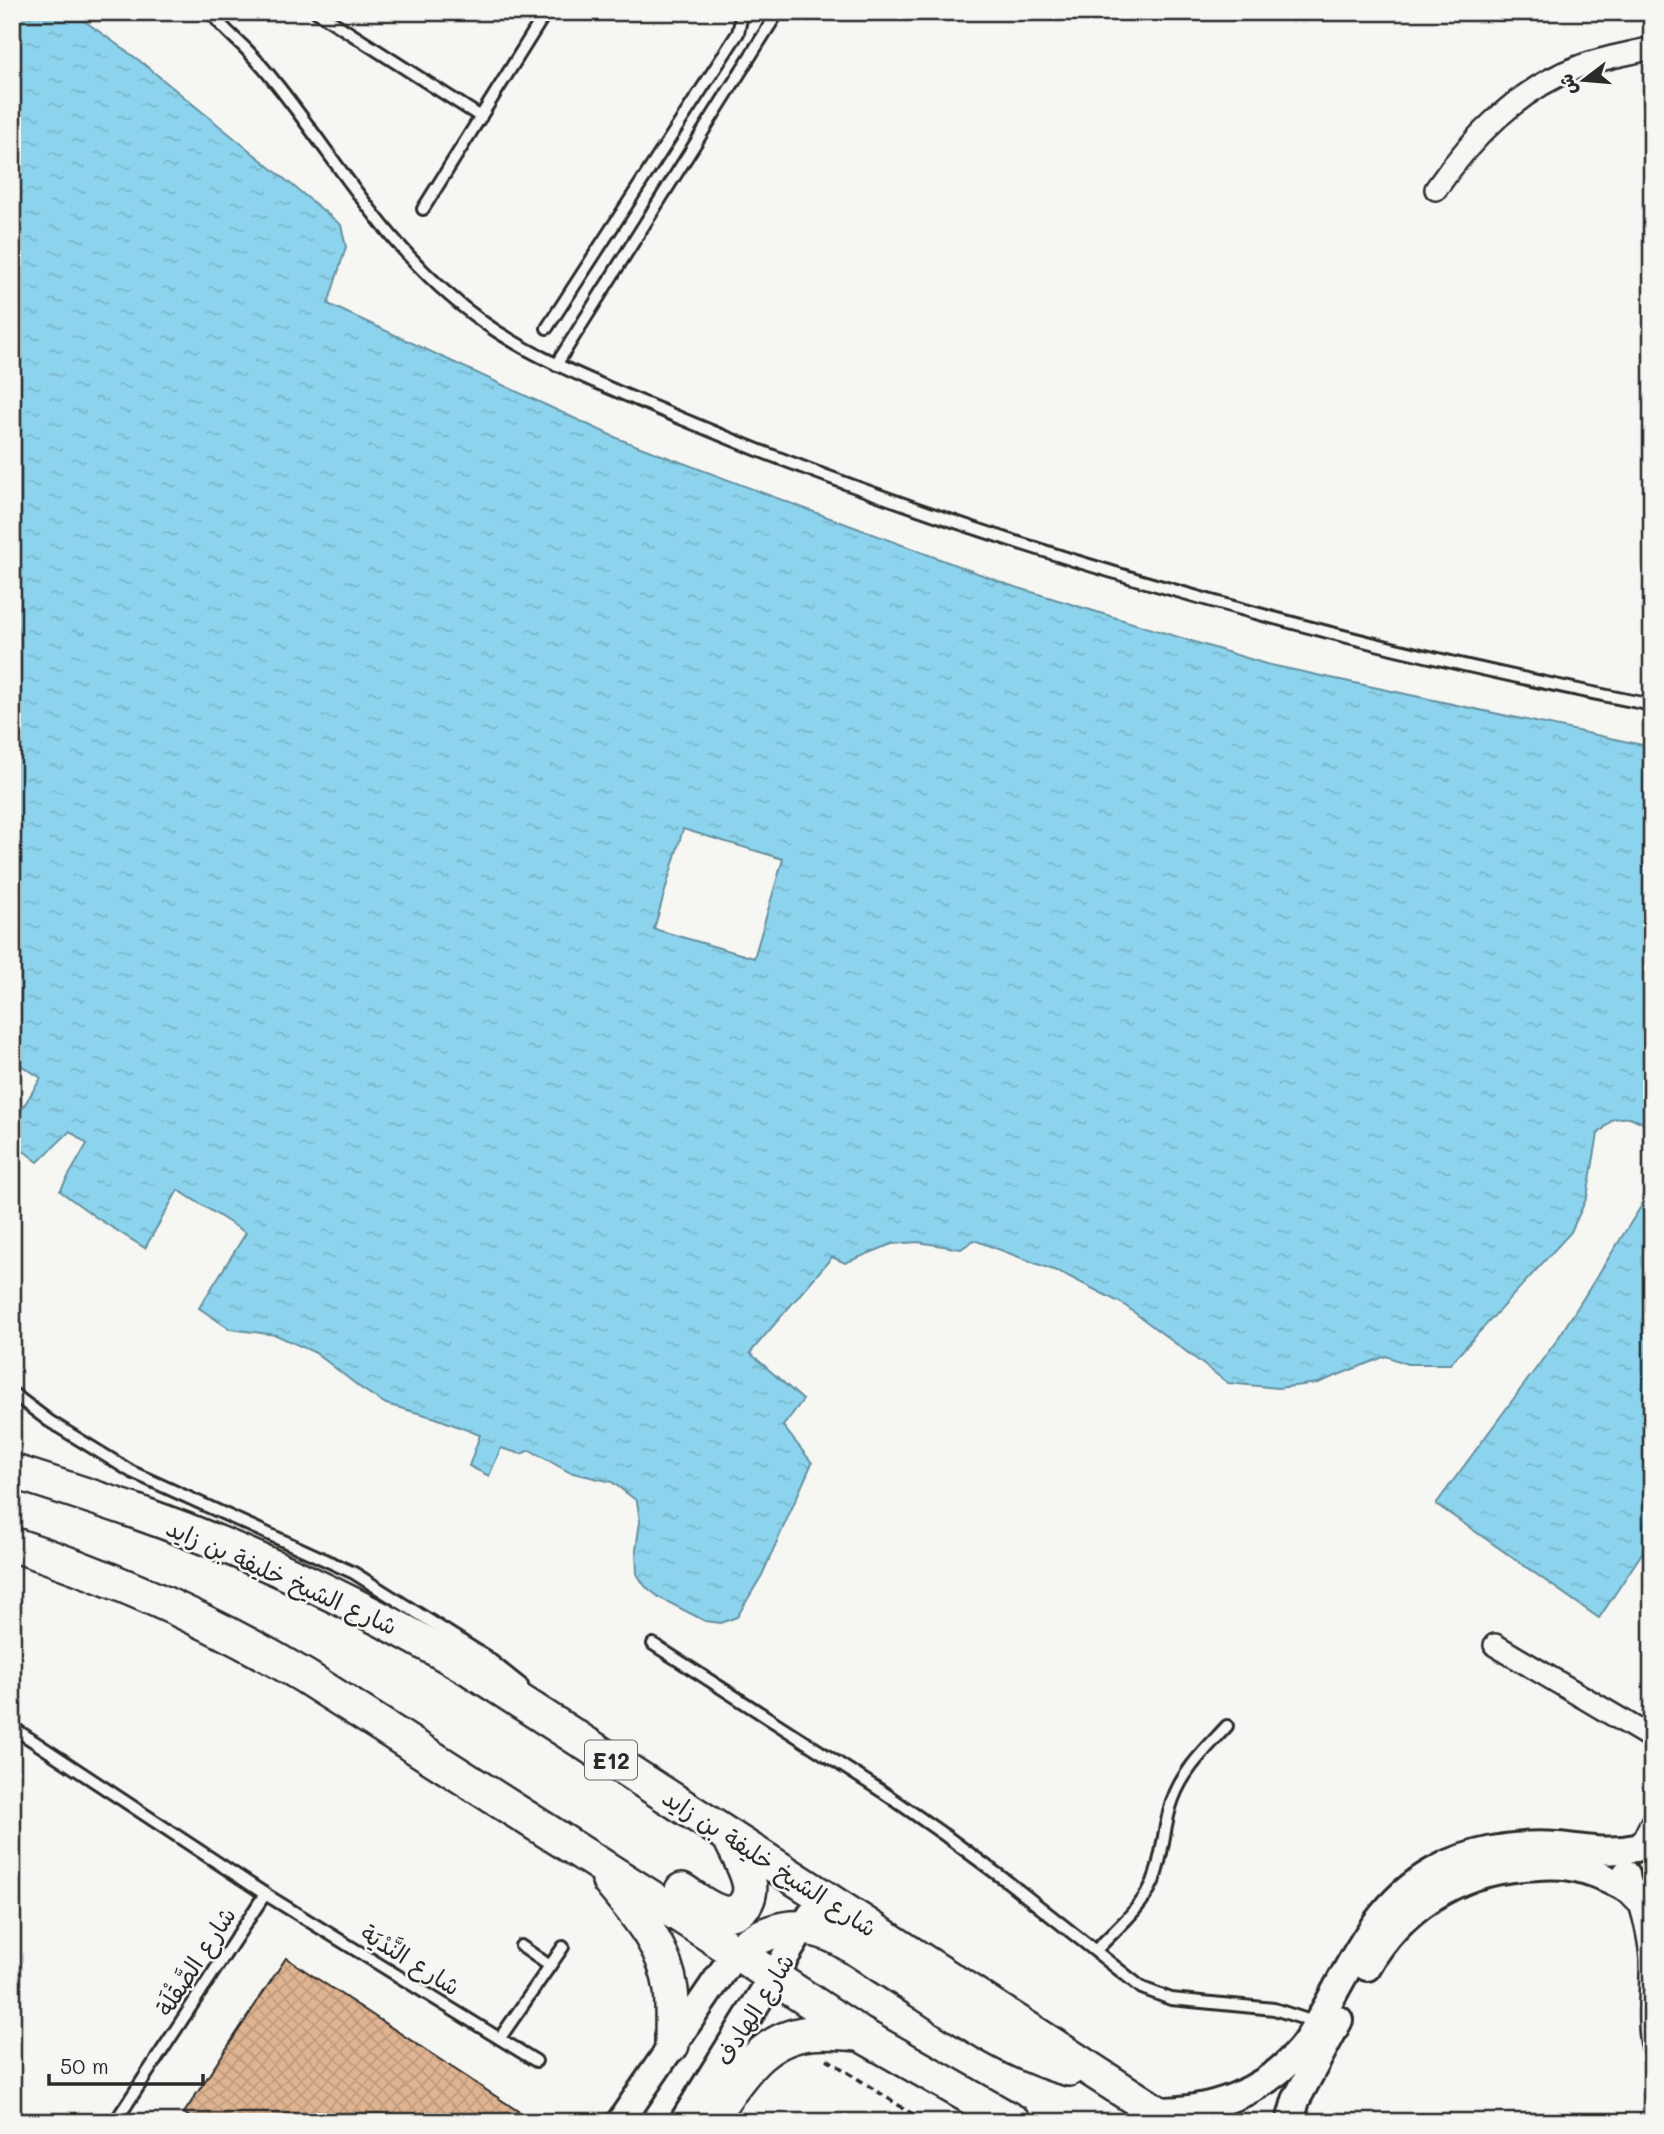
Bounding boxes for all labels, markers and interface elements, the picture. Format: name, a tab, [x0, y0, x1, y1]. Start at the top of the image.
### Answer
north arrow	[1548, 46, 1618, 116]
text: ش	[1552, 71, 1582, 98]
street label: شارع الشيخ خليفة بن زايد	[160, 1511, 402, 1644]
road number: E12	[585, 1740, 637, 1779]
street label: شارع الشيخ خليفة بن زايد	[655, 1781, 883, 1945]
street label: شارع الصَّقْلَة	[148, 1900, 244, 2023]
street label: شارع النَّدْيَة	[354, 1916, 466, 2004]
street label: شارع الهادف	[707, 1947, 803, 2072]
scale bar	[49, 2043, 203, 2087]
text: 50 m	[60, 2052, 109, 2079]

